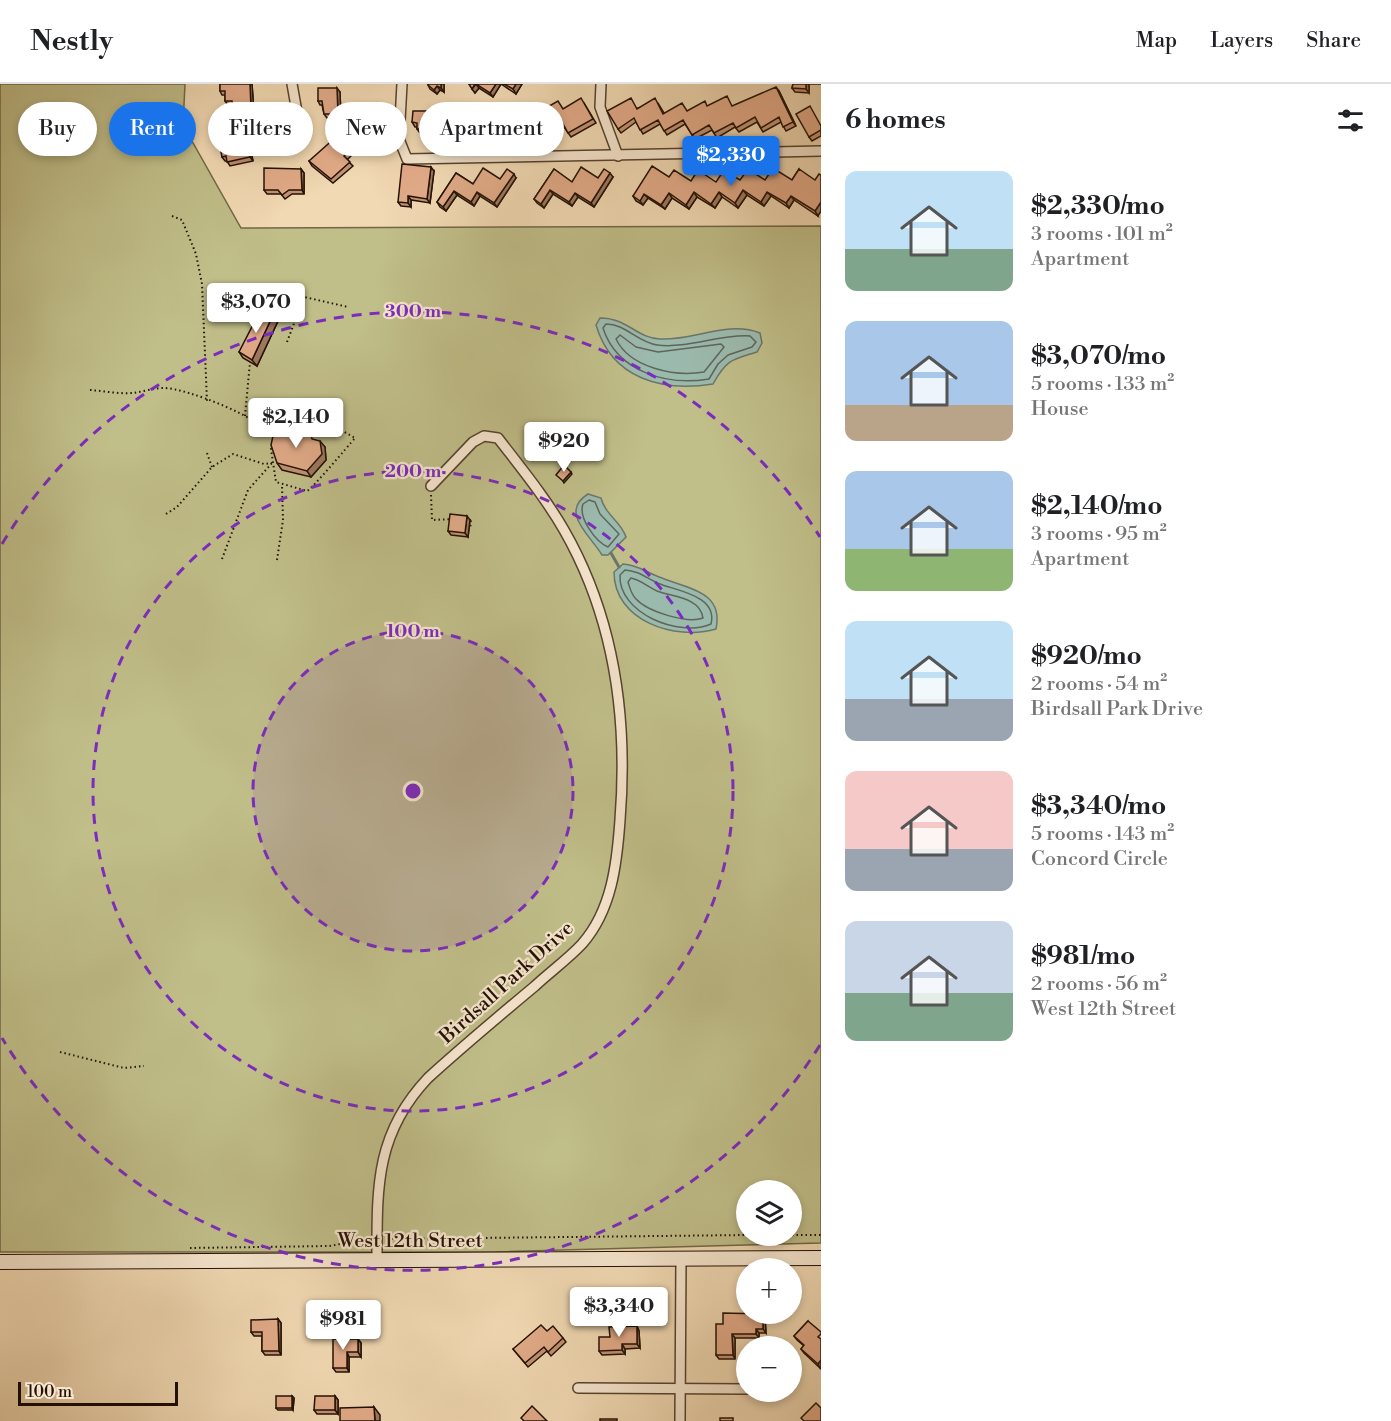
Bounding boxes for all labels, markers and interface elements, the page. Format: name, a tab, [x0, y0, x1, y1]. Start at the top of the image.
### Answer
text: Nestly	[30, 24, 113, 59]
text: Map	[1136, 28, 1177, 54]
text: Layers	[1210, 28, 1273, 54]
text: Share	[1306, 28, 1361, 54]
chip: Buy	[18, 102, 97, 156]
chip: Rent	[109, 102, 196, 156]
chip: Filters	[208, 102, 313, 156]
chip: New	[325, 102, 407, 156]
chip: Apartment	[419, 102, 564, 156]
text: 6 homes	[845, 104, 946, 136]
icon: filters	[1334, 104, 1367, 137]
pin: $2,330	[682, 136, 780, 187]
text: $2,330	[696, 143, 766, 168]
text: $2,330/mo	[1031, 190, 1165, 222]
icon: home	[893, 195, 965, 267]
text: 3 rooms · 101 m²	[1031, 222, 1173, 247]
text: Apartment	[1031, 247, 1129, 272]
pin: $3,070	[207, 283, 305, 334]
text: $3,070	[221, 290, 291, 315]
text: 300 m	[385, 300, 442, 323]
text: $3,070/mo	[1031, 340, 1166, 372]
icon: home	[893, 345, 965, 417]
text: 5 rooms · 133 m²	[1031, 372, 1174, 397]
text: House	[1031, 397, 1089, 422]
pin: $2,140	[247, 398, 345, 449]
text: $2,140	[262, 405, 330, 430]
pin: $920	[528, 422, 600, 473]
text: $920	[538, 429, 590, 454]
text: 200 m	[385, 460, 442, 483]
text: $2,140/mo	[1031, 490, 1163, 522]
icon: home	[893, 495, 965, 567]
text: 3 rooms · 95 m²	[1031, 522, 1167, 547]
text: Apartment	[1031, 547, 1129, 572]
text: 100 m	[386, 620, 440, 643]
text: $920/mo	[1031, 640, 1142, 672]
icon: home	[893, 645, 965, 717]
text: 2 rooms · 54 m²	[1031, 672, 1167, 697]
text: Birdsall Park Drive	[1031, 697, 1203, 722]
centre of rings	[403, 781, 423, 801]
text: $3,340/mo	[1031, 790, 1166, 822]
icon: home	[893, 795, 965, 867]
text: 5 rooms · 143 m²	[1031, 822, 1174, 847]
text: Concord Circle	[1031, 847, 1168, 872]
street label: Birdsall Park Drive	[434, 916, 579, 1050]
text: $981/mo	[1031, 940, 1135, 972]
icon: home	[893, 945, 965, 1017]
text: 2 rooms · 56 m²	[1031, 972, 1167, 997]
text: West 12th Street	[1031, 997, 1176, 1022]
map controls	[736, 1180, 802, 1402]
button: layers	[736, 1180, 802, 1246]
street label: West 12th Street	[336, 1229, 483, 1254]
button: +	[736, 1258, 802, 1324]
pin: $3,340	[570, 1287, 668, 1338]
text: $3,340	[584, 1294, 654, 1319]
pin: $981	[307, 1300, 379, 1351]
text: $981	[320, 1307, 366, 1332]
button: −	[736, 1336, 802, 1402]
scale bar	[18, 1379, 178, 1406]
text: 100 m	[27, 1382, 72, 1402]

